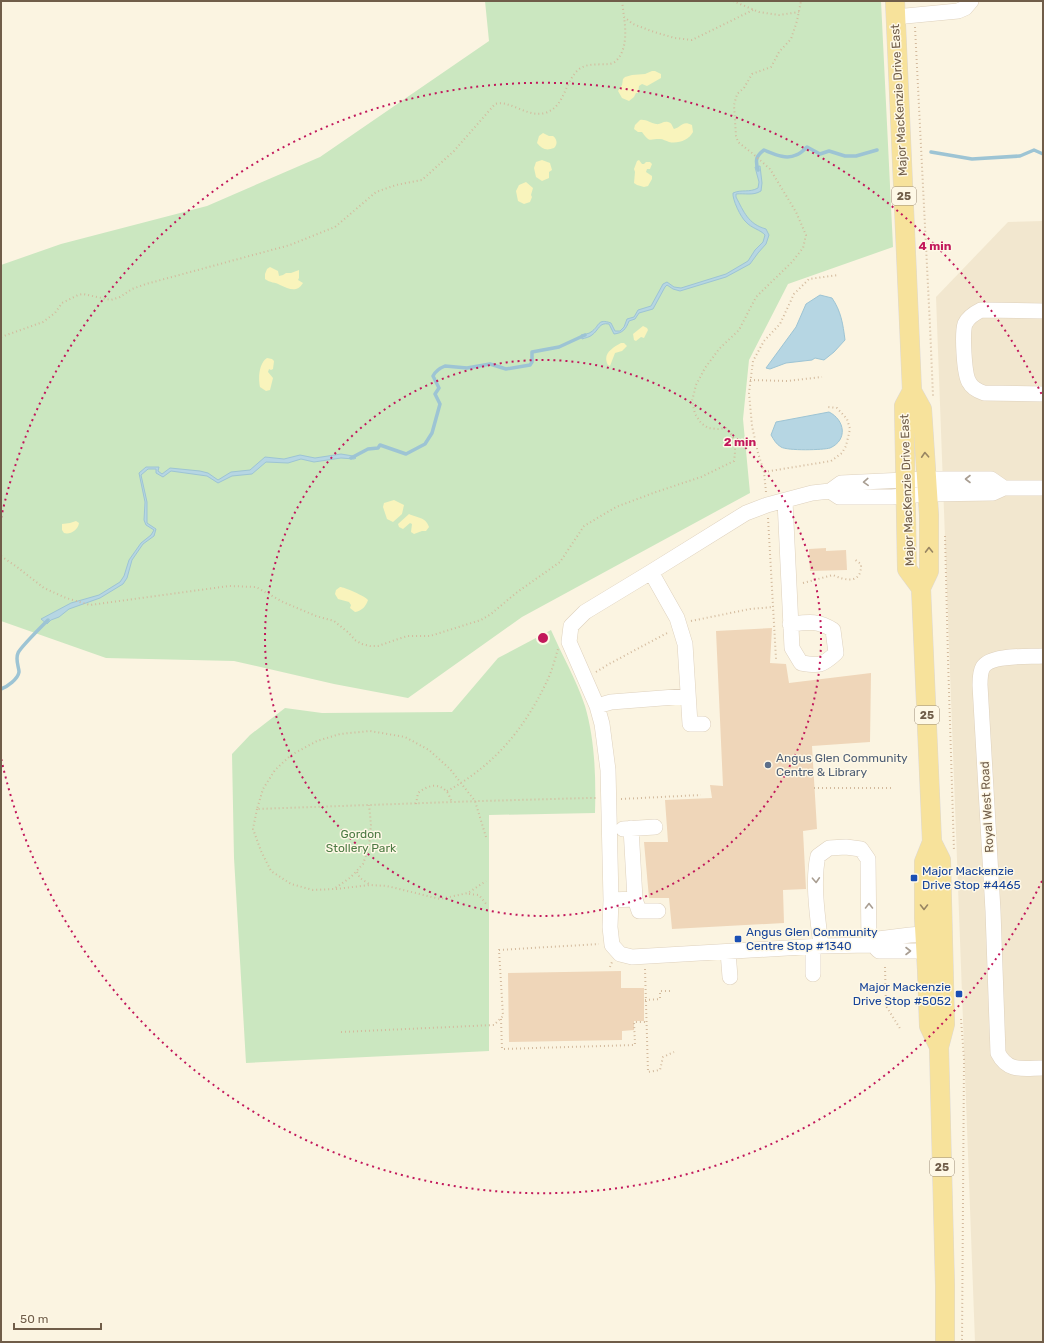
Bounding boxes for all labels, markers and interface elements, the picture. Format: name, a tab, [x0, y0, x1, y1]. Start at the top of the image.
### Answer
street label: Major MacKenzie Drive East	[888, 23, 910, 176]
road number: 25	[892, 187, 916, 205]
text: 4 min	[919, 239, 952, 253]
street label: Major MacKenzie Drive East	[897, 413, 917, 566]
text: 2 min	[724, 435, 757, 449]
one-way arrow	[920, 452, 929, 458]
one-way arrow	[965, 475, 971, 483]
one-way arrow	[863, 478, 869, 486]
one-way arrow	[925, 547, 933, 553]
centre of rings	[536, 631, 550, 645]
road number: 25	[915, 706, 939, 724]
place label: Angus Glen Community Centre & Library	[776, 751, 908, 779]
marker: Angus Glen Community Centre & Library	[763, 760, 773, 770]
street label: Royal West Road	[978, 761, 996, 853]
park label: Gordon Stollery Park	[326, 827, 397, 855]
place label: Major Mackenzie Drive Stop #4465	[922, 864, 1021, 892]
marker: Major Mackenzie Drive Stop #4465	[909, 873, 919, 883]
one-way arrow	[811, 877, 820, 883]
one-way arrow	[865, 903, 873, 909]
one-way arrow	[920, 904, 928, 910]
place label: Angus Glen Community Centre Stop #1340	[746, 925, 878, 953]
marker: Angus Glen Community Centre Stop #1340	[733, 934, 743, 944]
one-way arrow	[905, 947, 911, 955]
place label: Major Mackenzie Drive Stop #5052	[853, 980, 951, 1008]
marker: Major Mackenzie Drive Stop #5052	[954, 989, 964, 999]
road number: 25	[930, 1158, 954, 1176]
scale bar	[14, 1305, 101, 1331]
text: 50 m	[20, 1312, 48, 1326]

